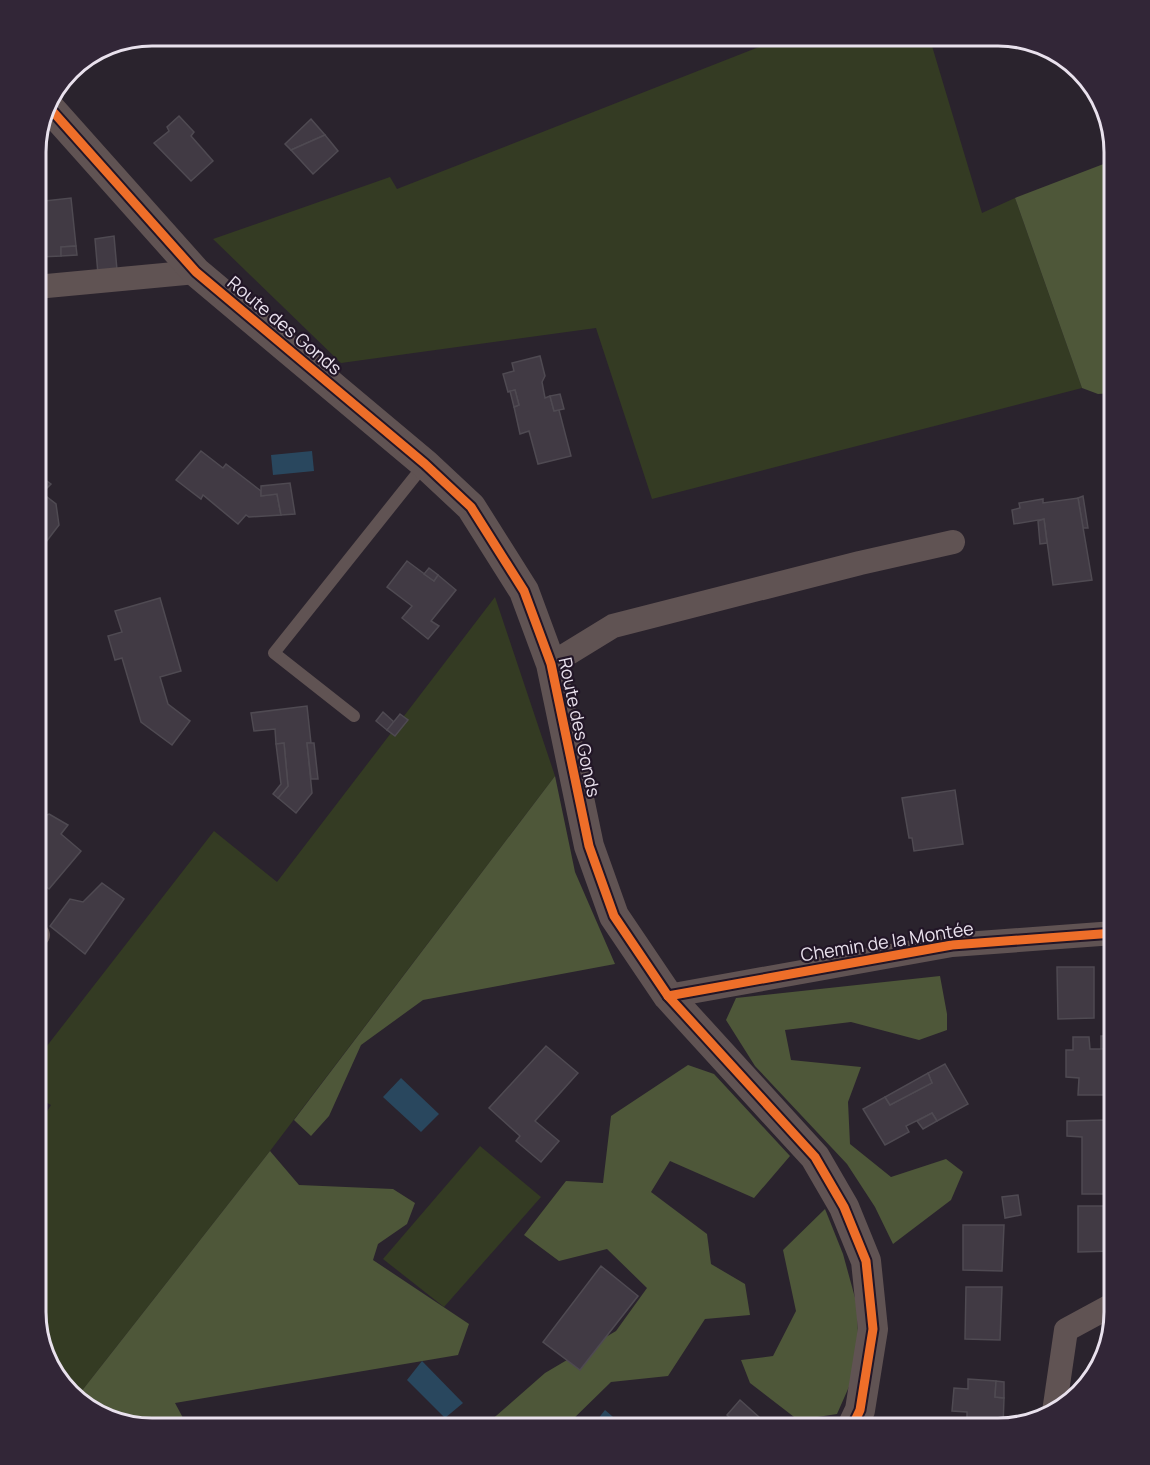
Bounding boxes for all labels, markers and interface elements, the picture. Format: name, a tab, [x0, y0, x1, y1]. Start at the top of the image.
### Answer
street label: Route des Gonds	[223, 270, 347, 380]
street label: Route des Gonds	[554, 655, 606, 799]
street label: Chemin de la Montée	[799, 915, 975, 967]

